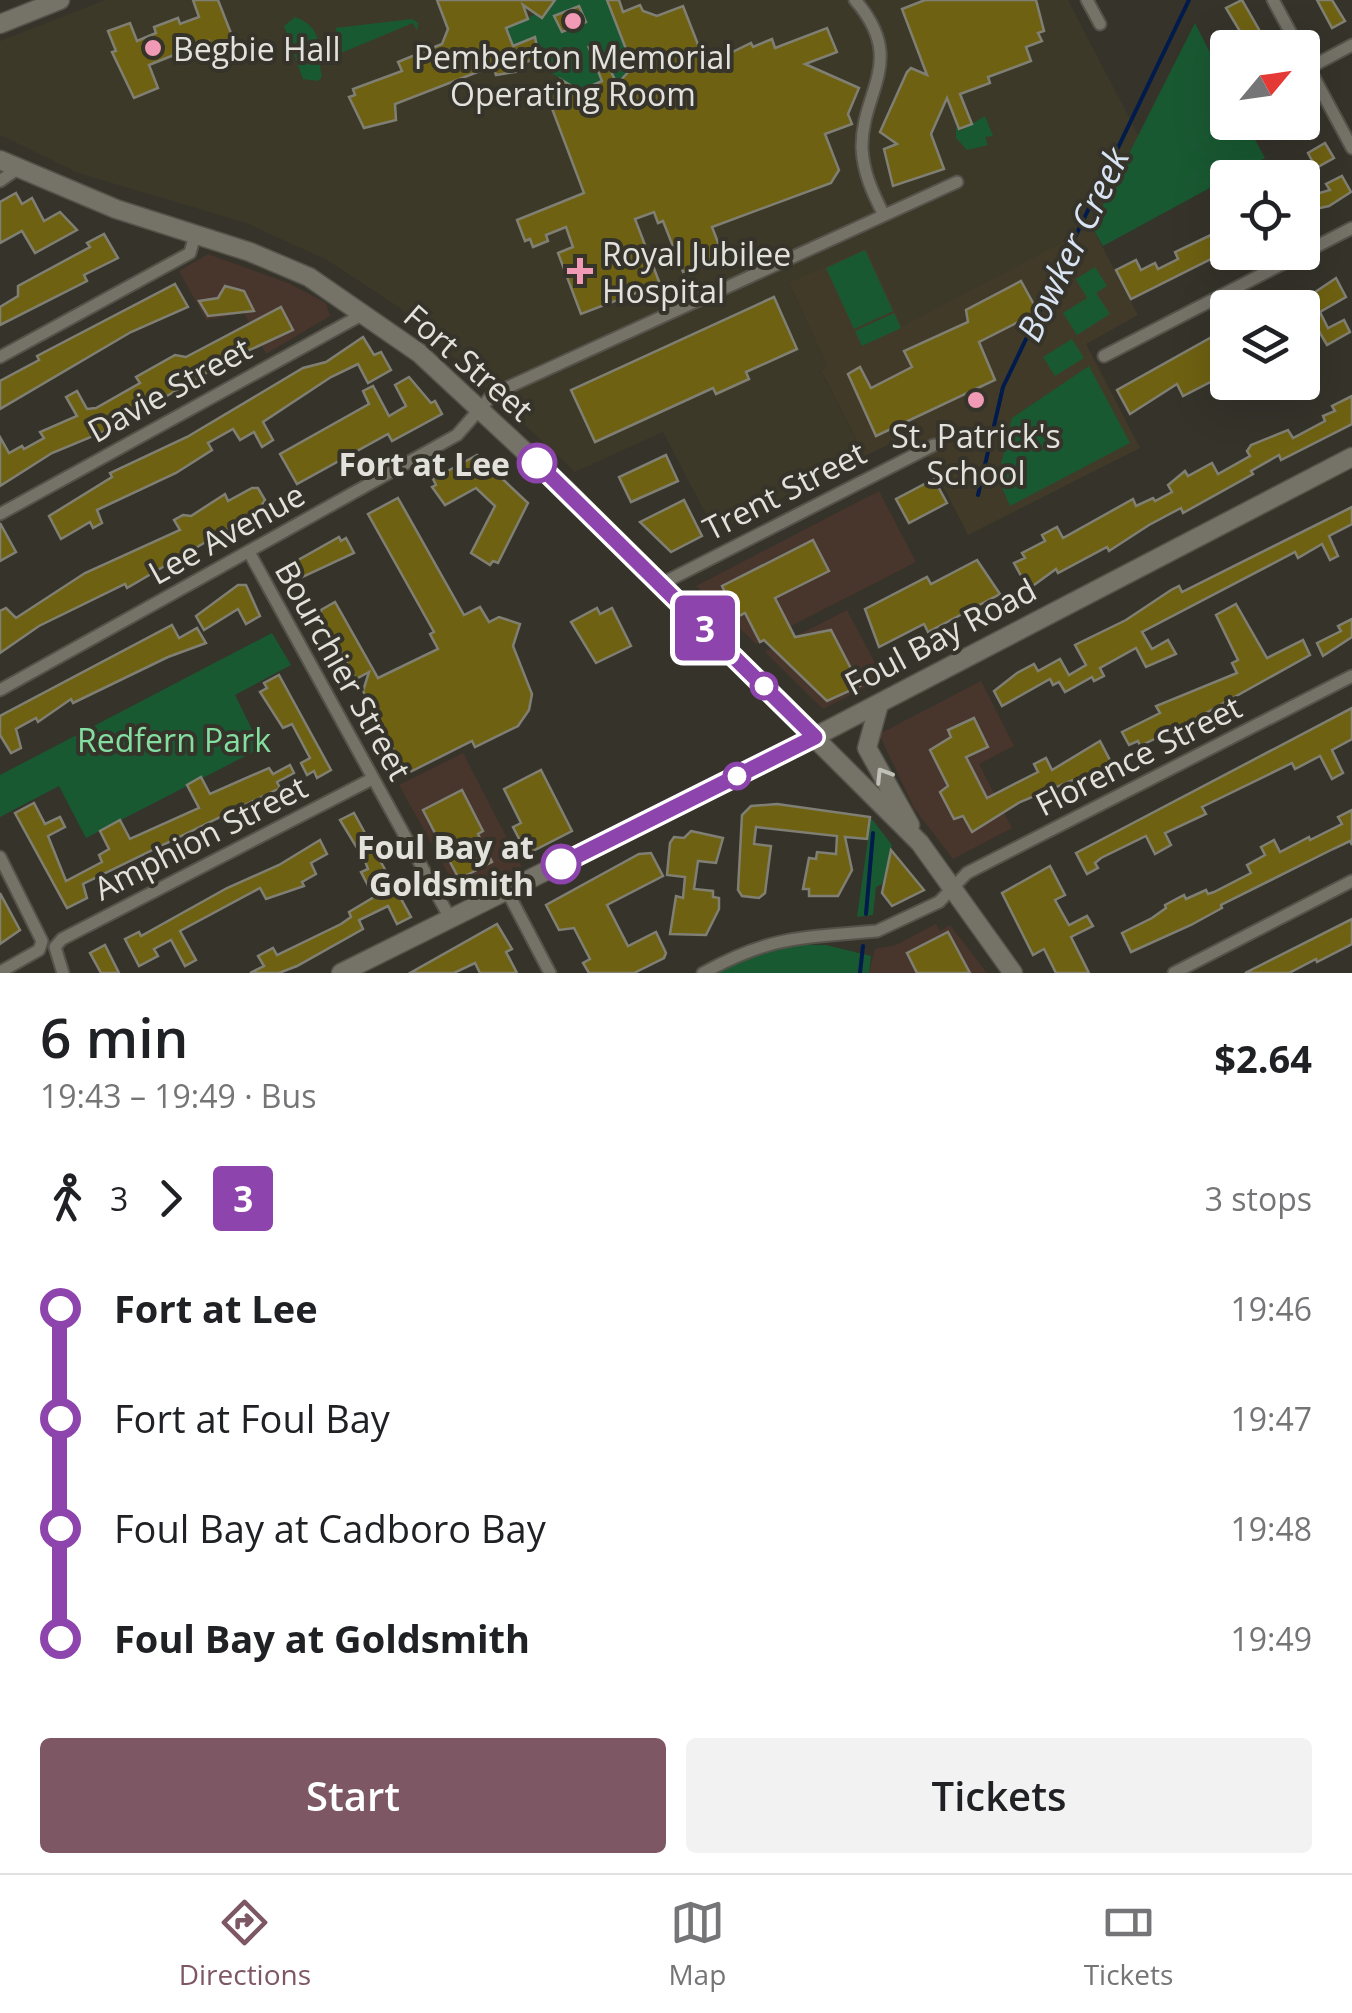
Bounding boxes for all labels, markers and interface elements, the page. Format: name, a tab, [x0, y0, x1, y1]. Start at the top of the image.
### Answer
marker: Pemberton Memorial Operating Room	[562, 10, 584, 32]
place label: Begbie Hall	[173, 27, 340, 70]
north arrow	[1210, 30, 1320, 140]
map controls	[1210, 30, 1320, 400]
place label: Pemberton Memorial Operating Room	[414, 35, 732, 115]
marker: Begbie Hall	[142, 37, 164, 59]
water label: Bowker Creek	[1005, 138, 1140, 348]
button: locate	[1210, 160, 1320, 270]
place label: Royal Jubilee Hospital	[602, 232, 791, 312]
marker: Royal Jubilee Hospital	[567, 258, 593, 284]
button: layers	[1210, 290, 1320, 400]
street label: Fort Street	[395, 294, 543, 430]
street label: Davie Street	[80, 326, 258, 452]
marker: St. Patrick's School	[965, 389, 987, 411]
place label: St. Patrick's School	[891, 414, 1061, 494]
street label: Trent Street	[695, 431, 873, 549]
place label: Fort at Lee	[338, 442, 510, 485]
marker: Fort at Lee	[518, 444, 556, 482]
street label: Lee Avenue	[140, 472, 312, 594]
street label: Bourchier Street	[266, 553, 422, 787]
street label: Foul Bay Road	[837, 568, 1043, 704]
line badge: 3	[672, 596, 738, 660]
text: 3	[695, 605, 715, 652]
unlabelled marker	[751, 673, 777, 699]
street label: Florence Street	[1028, 685, 1248, 825]
park label: Redfern Park	[77, 718, 271, 761]
unlabelled marker	[724, 763, 750, 789]
street label: Amphion Street	[86, 765, 314, 909]
one-way arrow	[876, 768, 895, 786]
place label: Foul Bay at Goldsmith	[357, 825, 534, 905]
marker: Foul Bay at Goldsmith	[542, 845, 580, 883]
text: 6 min	[40, 999, 188, 1074]
text: $2.64	[1214, 1032, 1312, 1084]
text: 19:43 – 19:49 · Bus	[40, 1074, 316, 1117]
icon: walk	[40, 1171, 95, 1226]
icon: forward	[143, 1171, 198, 1226]
text: 3	[233, 1175, 253, 1222]
text: 3	[110, 1177, 128, 1220]
text: 3 stops	[1205, 1177, 1312, 1220]
text: Fort at Lee	[114, 1282, 318, 1334]
text: 19:46	[1230, 1287, 1312, 1330]
text: Fort at Foul Bay	[114, 1392, 390, 1444]
text: 19:47	[1230, 1397, 1312, 1440]
text: Foul Bay at Cadboro Bay	[114, 1502, 546, 1554]
text: 19:48	[1230, 1507, 1312, 1550]
text: Foul Bay at Goldsmith	[114, 1612, 530, 1664]
text: 19:49	[1230, 1617, 1312, 1660]
button: Start	[40, 1738, 666, 1853]
button: Tickets	[686, 1738, 1312, 1853]
tab: Directions	[179, 1895, 311, 1993]
tab: Map	[668, 1895, 726, 1993]
tab: Tickets	[1084, 1895, 1173, 1993]

